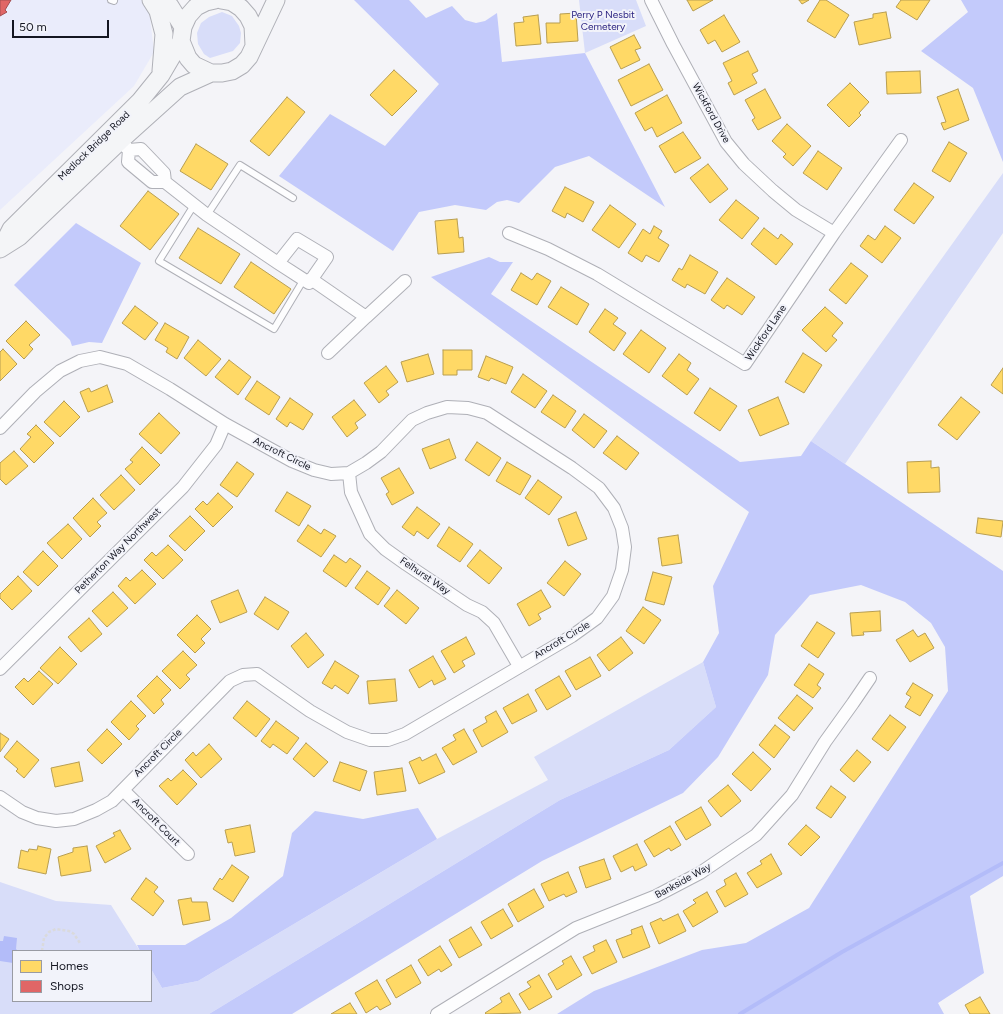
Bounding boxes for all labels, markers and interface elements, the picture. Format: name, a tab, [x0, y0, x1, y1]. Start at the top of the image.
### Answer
park label: Perry P Nesbit Cemetery	[571, 9, 635, 32]
scale bar	[14, 12, 111, 38]
text: 50 m	[19, 20, 47, 34]
street label: Wickford Drive	[690, 81, 732, 145]
street label: Medlock Bridge Road	[56, 109, 132, 183]
street label: Wickford Lane	[743, 303, 789, 363]
street label: Ancroft Circle	[251, 435, 313, 473]
street label: Petherton Way Northwest	[72, 505, 164, 597]
street label: Felhurst Way	[398, 555, 452, 597]
street label: Ancroft Circle	[532, 619, 592, 661]
street label: Ancroft Circle	[132, 727, 184, 779]
street label: Ancroft Court	[130, 796, 182, 848]
street label: Bankside Way	[653, 861, 713, 901]
legend	[12, 950, 152, 1002]
text: Homes	[50, 959, 88, 973]
text: Shops	[50, 979, 84, 993]

